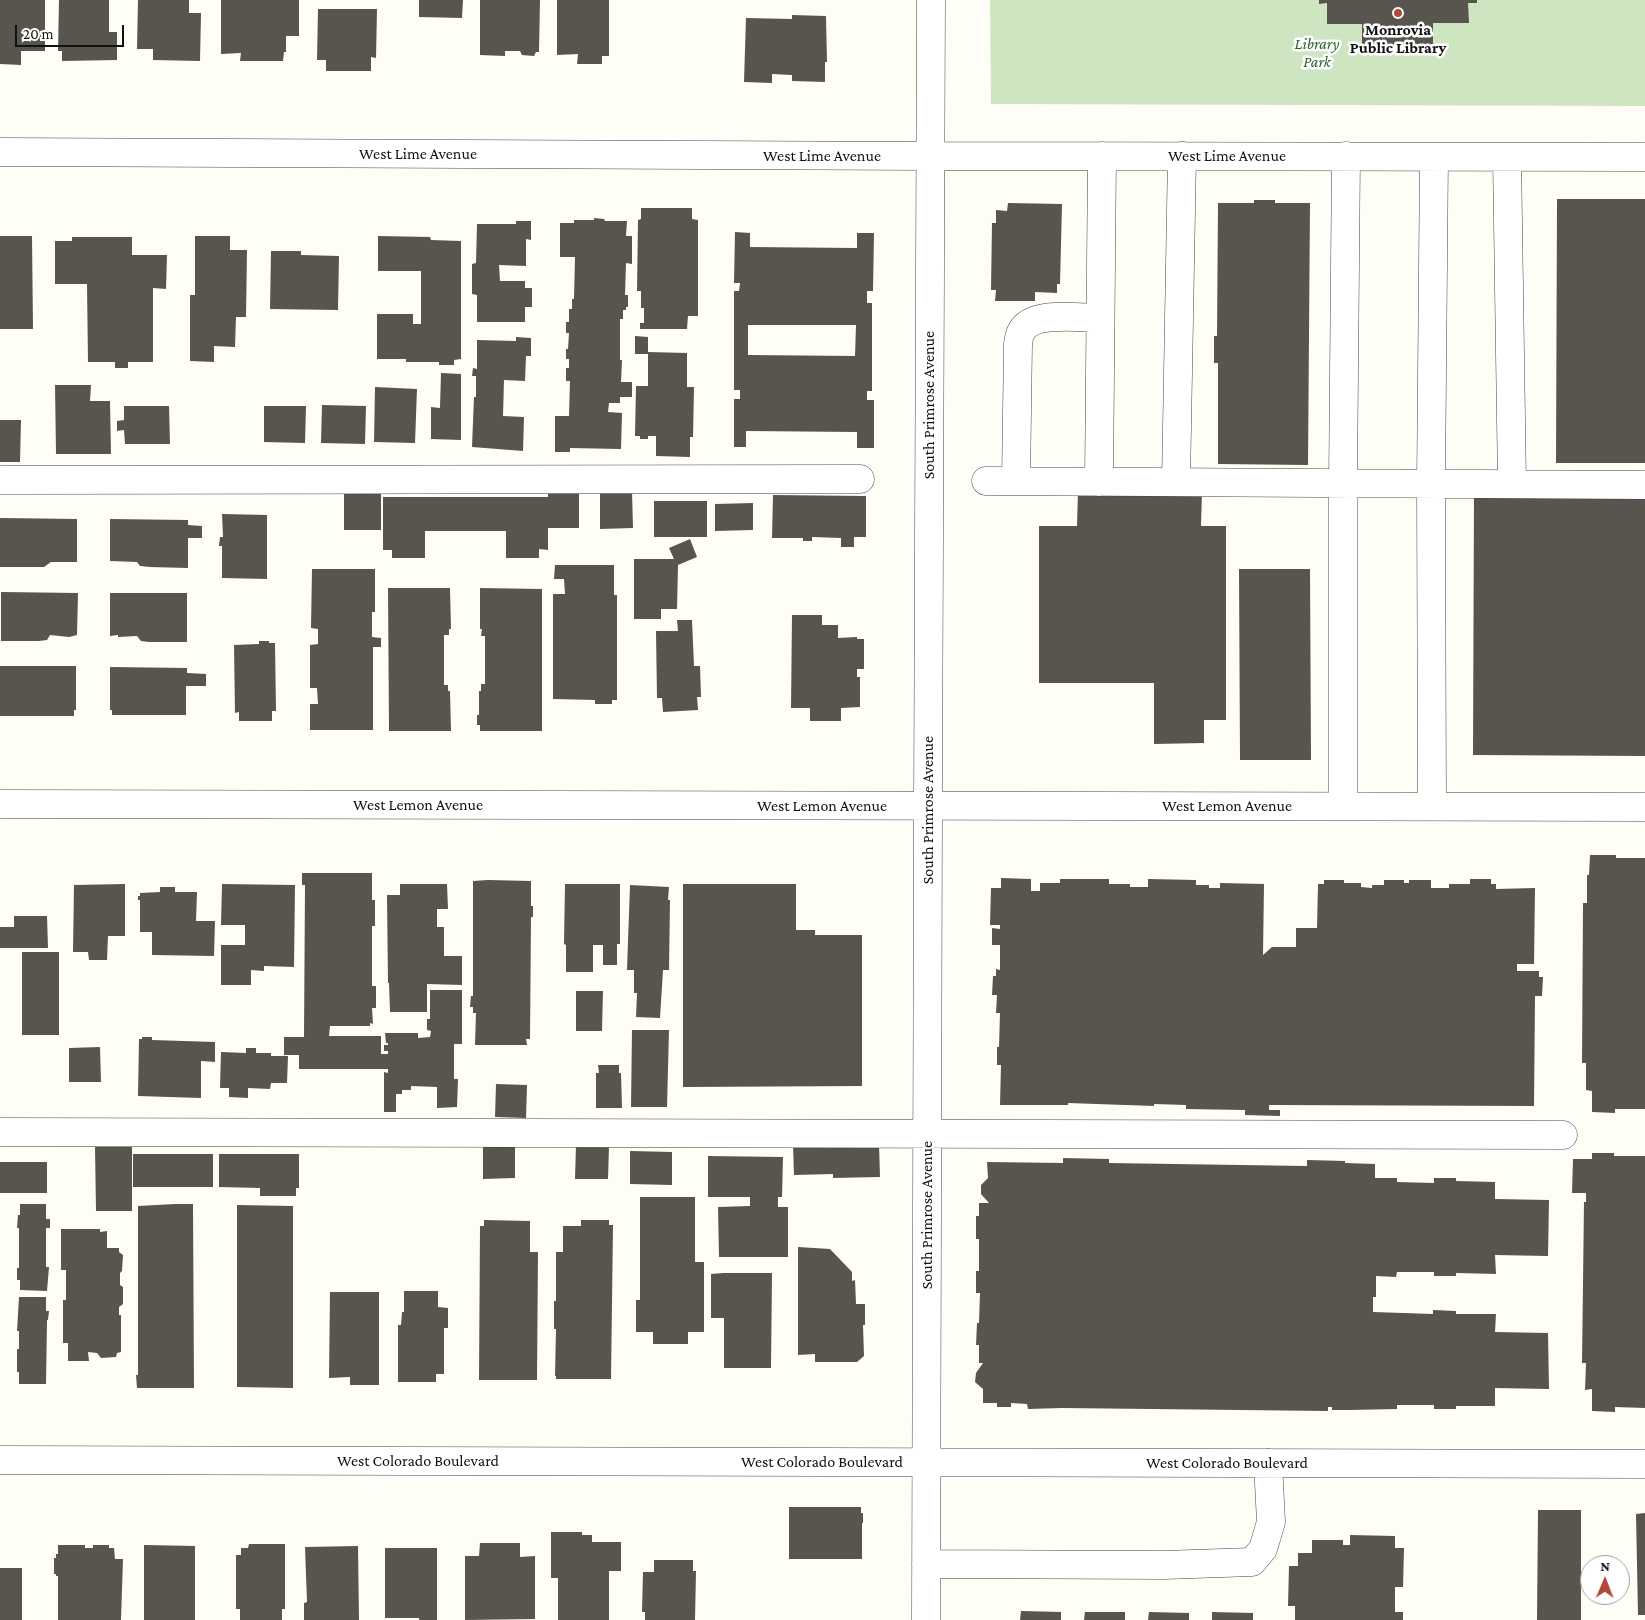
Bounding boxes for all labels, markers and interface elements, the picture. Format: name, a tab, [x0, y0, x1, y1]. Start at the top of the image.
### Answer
marker: Monrovia Public Library	[1392, 7, 1404, 19]
scale bar	[18, 15, 126, 47]
place label: Monrovia Public Library	[1350, 20, 1446, 58]
text: 20 m	[23, 26, 54, 42]
park label: Library Park	[1295, 34, 1339, 72]
street label: West Lime Avenue	[359, 144, 477, 164]
street label: West Lime Avenue	[763, 146, 881, 166]
street label: West Lime Avenue	[1168, 146, 1286, 166]
street label: South Primrose Avenue	[919, 331, 939, 479]
street label: South Primrose Avenue	[918, 736, 938, 884]
street label: West Lemon Avenue	[353, 795, 483, 815]
street label: West Lemon Avenue	[757, 796, 887, 816]
street label: West Lemon Avenue	[1162, 796, 1292, 816]
street label: South Primrose Avenue	[917, 1141, 937, 1289]
street label: West Colorado Boulevard	[337, 1451, 499, 1471]
street label: West Colorado Boulevard	[741, 1452, 903, 1472]
street label: West Colorado Boulevard	[1146, 1453, 1308, 1473]
north arrow	[1580, 1555, 1630, 1605]
text: N	[1600, 1558, 1610, 1574]

